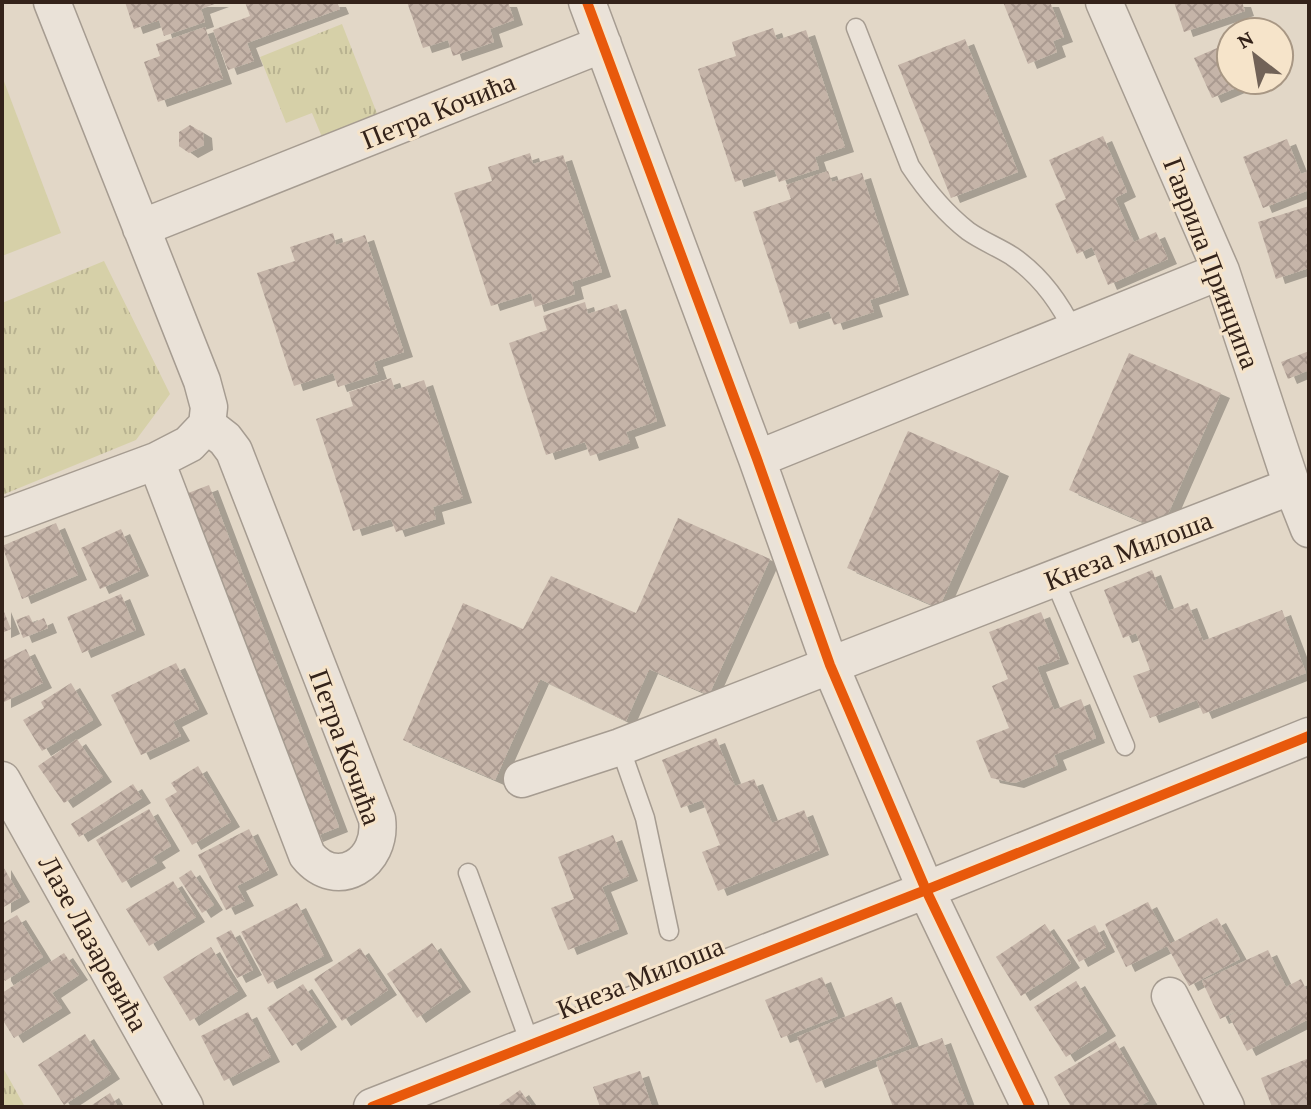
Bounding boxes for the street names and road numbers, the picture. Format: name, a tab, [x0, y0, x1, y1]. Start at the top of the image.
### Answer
street label: Петра Кочића	[357, 65, 520, 155]
street label: Гаврила Принципа	[1157, 153, 1266, 374]
street label: Кнеза Милоша	[1040, 504, 1217, 597]
street label: Петра Кочића	[303, 665, 388, 830]
street label: Лазе Лазаревића	[32, 850, 155, 1037]
street label: Кнеза Милоша	[552, 930, 729, 1025]

